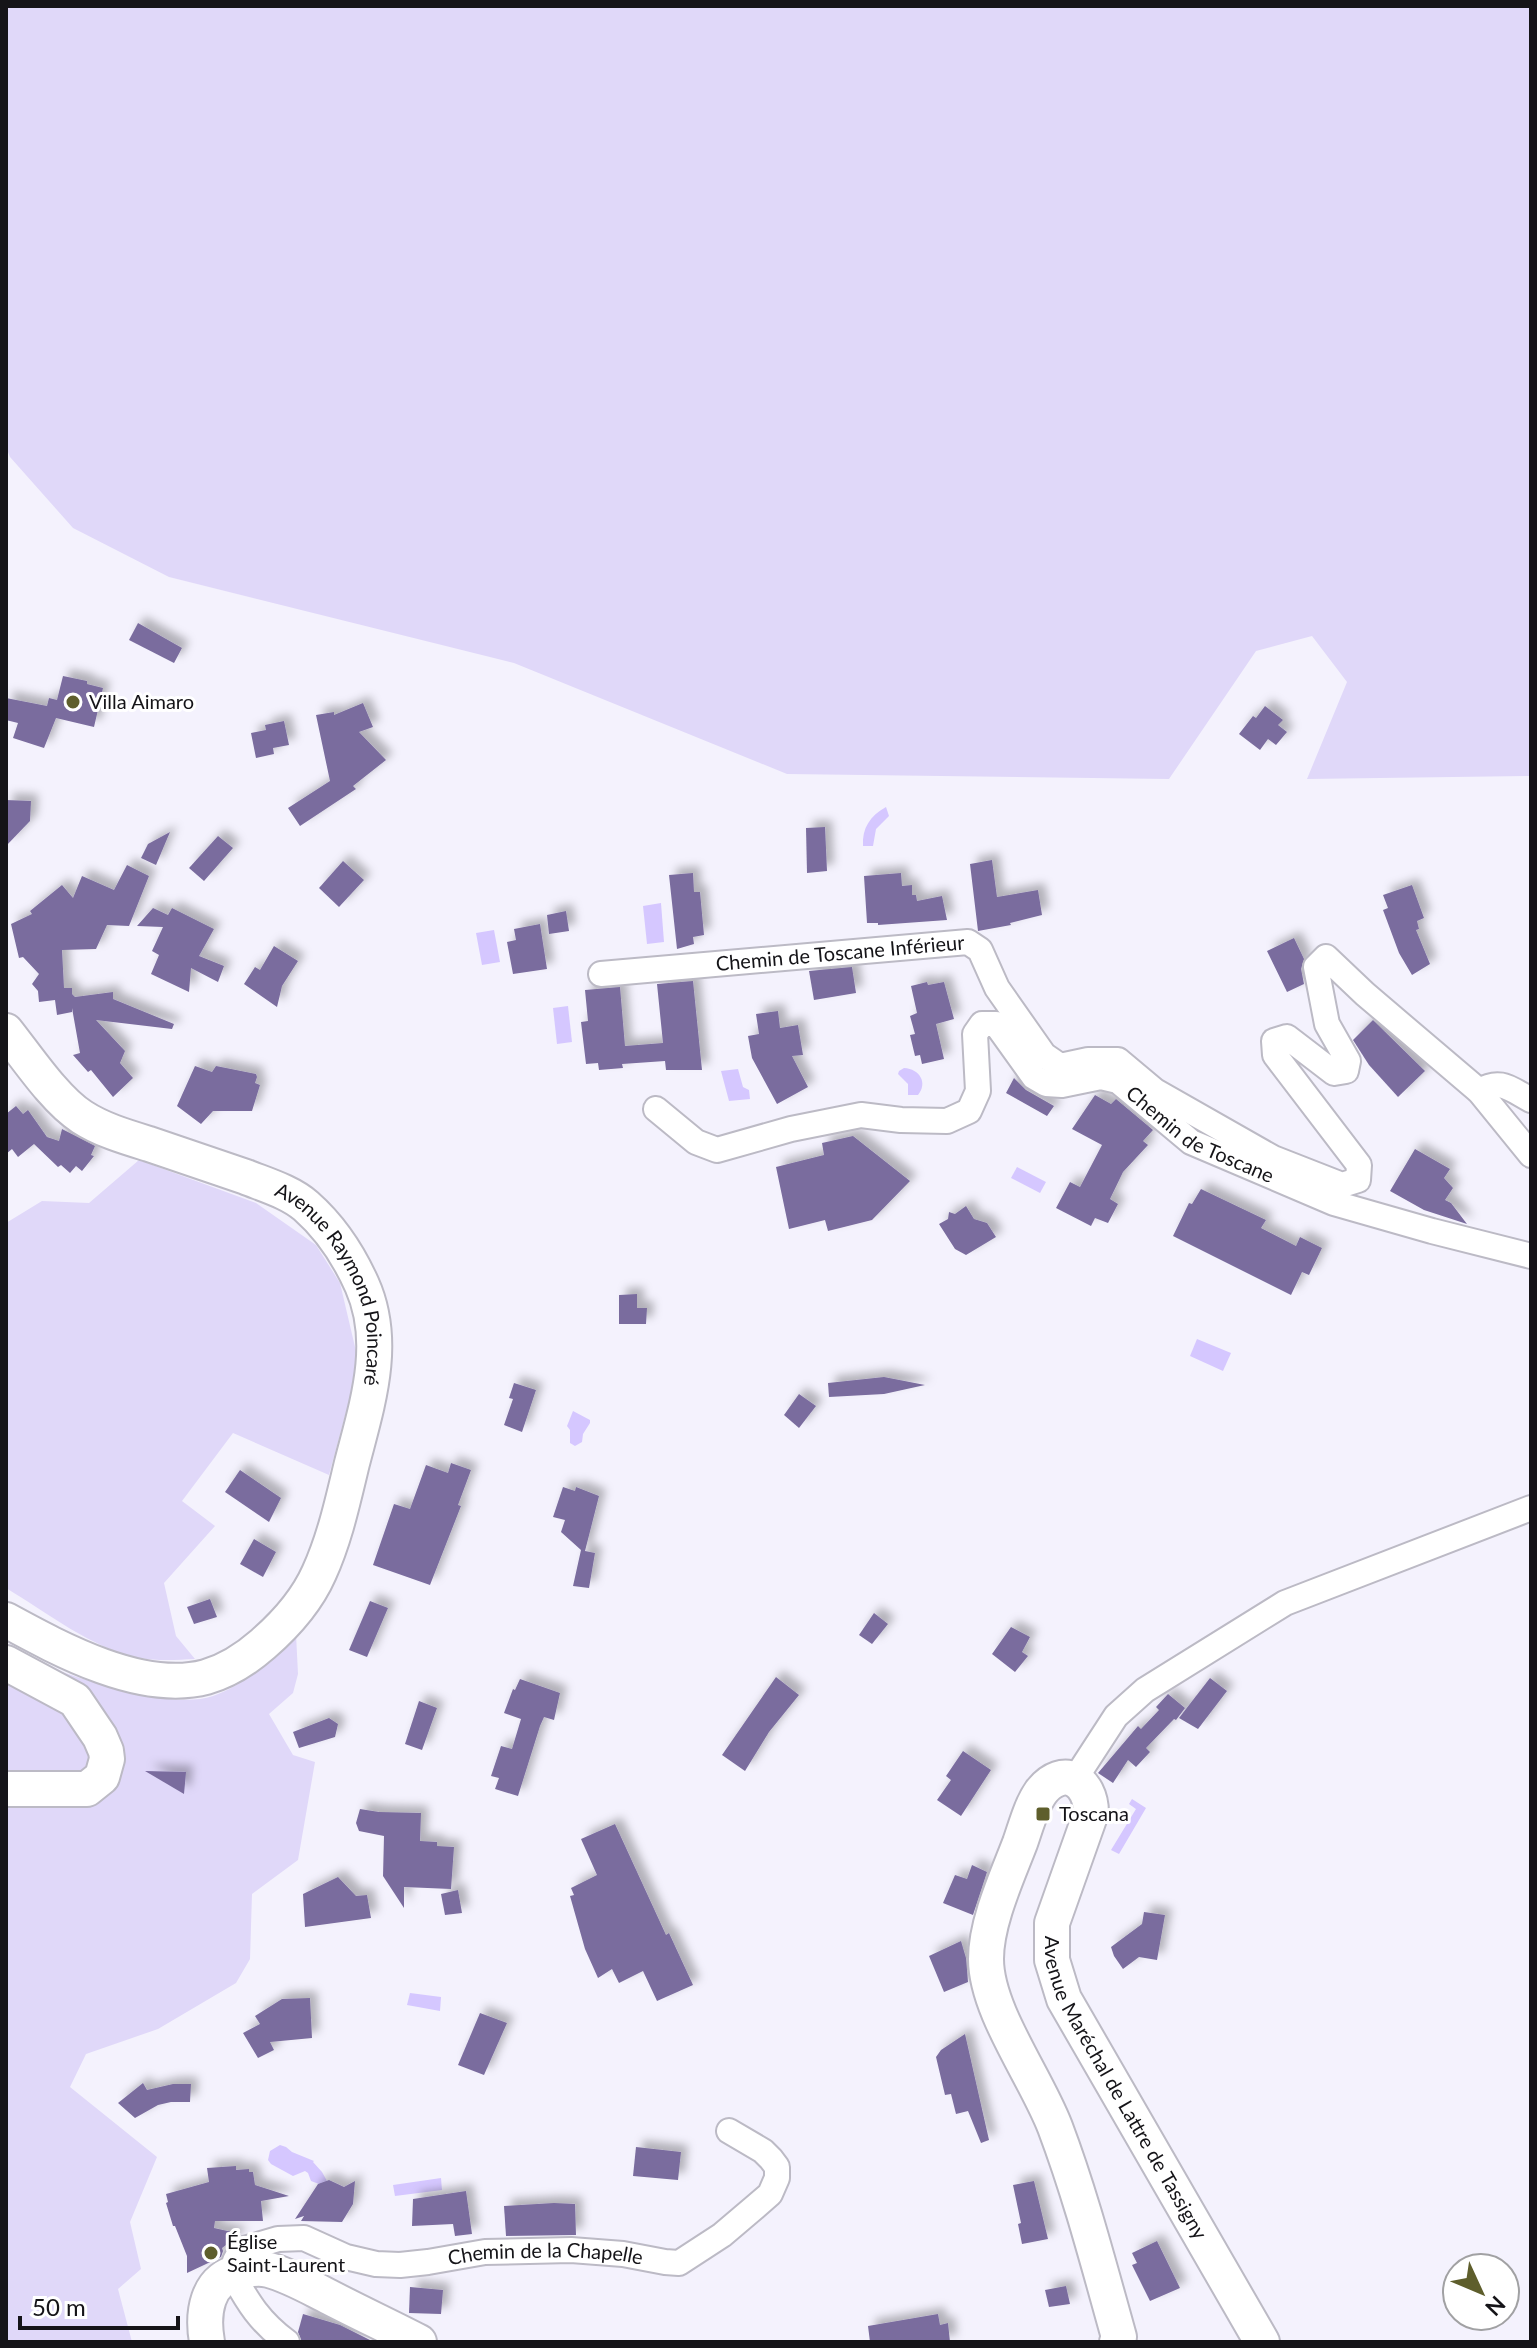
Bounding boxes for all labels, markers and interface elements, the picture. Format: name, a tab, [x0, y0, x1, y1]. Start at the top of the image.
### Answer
place label: Villa Aimaro	[89, 689, 194, 713]
marker: Villa Aimaro	[64, 693, 82, 711]
street label: Chemin de Toscane Inférieur	[715, 929, 966, 975]
street label: Chemin de Toscane	[1122, 1080, 1278, 1187]
street label: Avenue Raymond Poincaré	[272, 1177, 387, 1388]
place label: Toscana	[1059, 1801, 1129, 1825]
marker: Toscana	[1034, 1805, 1052, 1823]
street label: Avenue Maréchal de Lattre de Tassigny	[1041, 1936, 1213, 2243]
place label: Église Saint-Laurent	[227, 2229, 345, 2276]
street label: Chemin de la Chapelle	[446, 2237, 645, 2269]
marker: Église Saint-Laurent	[202, 2244, 220, 2262]
north arrow	[1441, 2252, 1521, 2332]
scale bar	[20, 2280, 178, 2330]
text: N	[1480, 2291, 1511, 2322]
text: 50 m	[32, 2292, 86, 2321]

